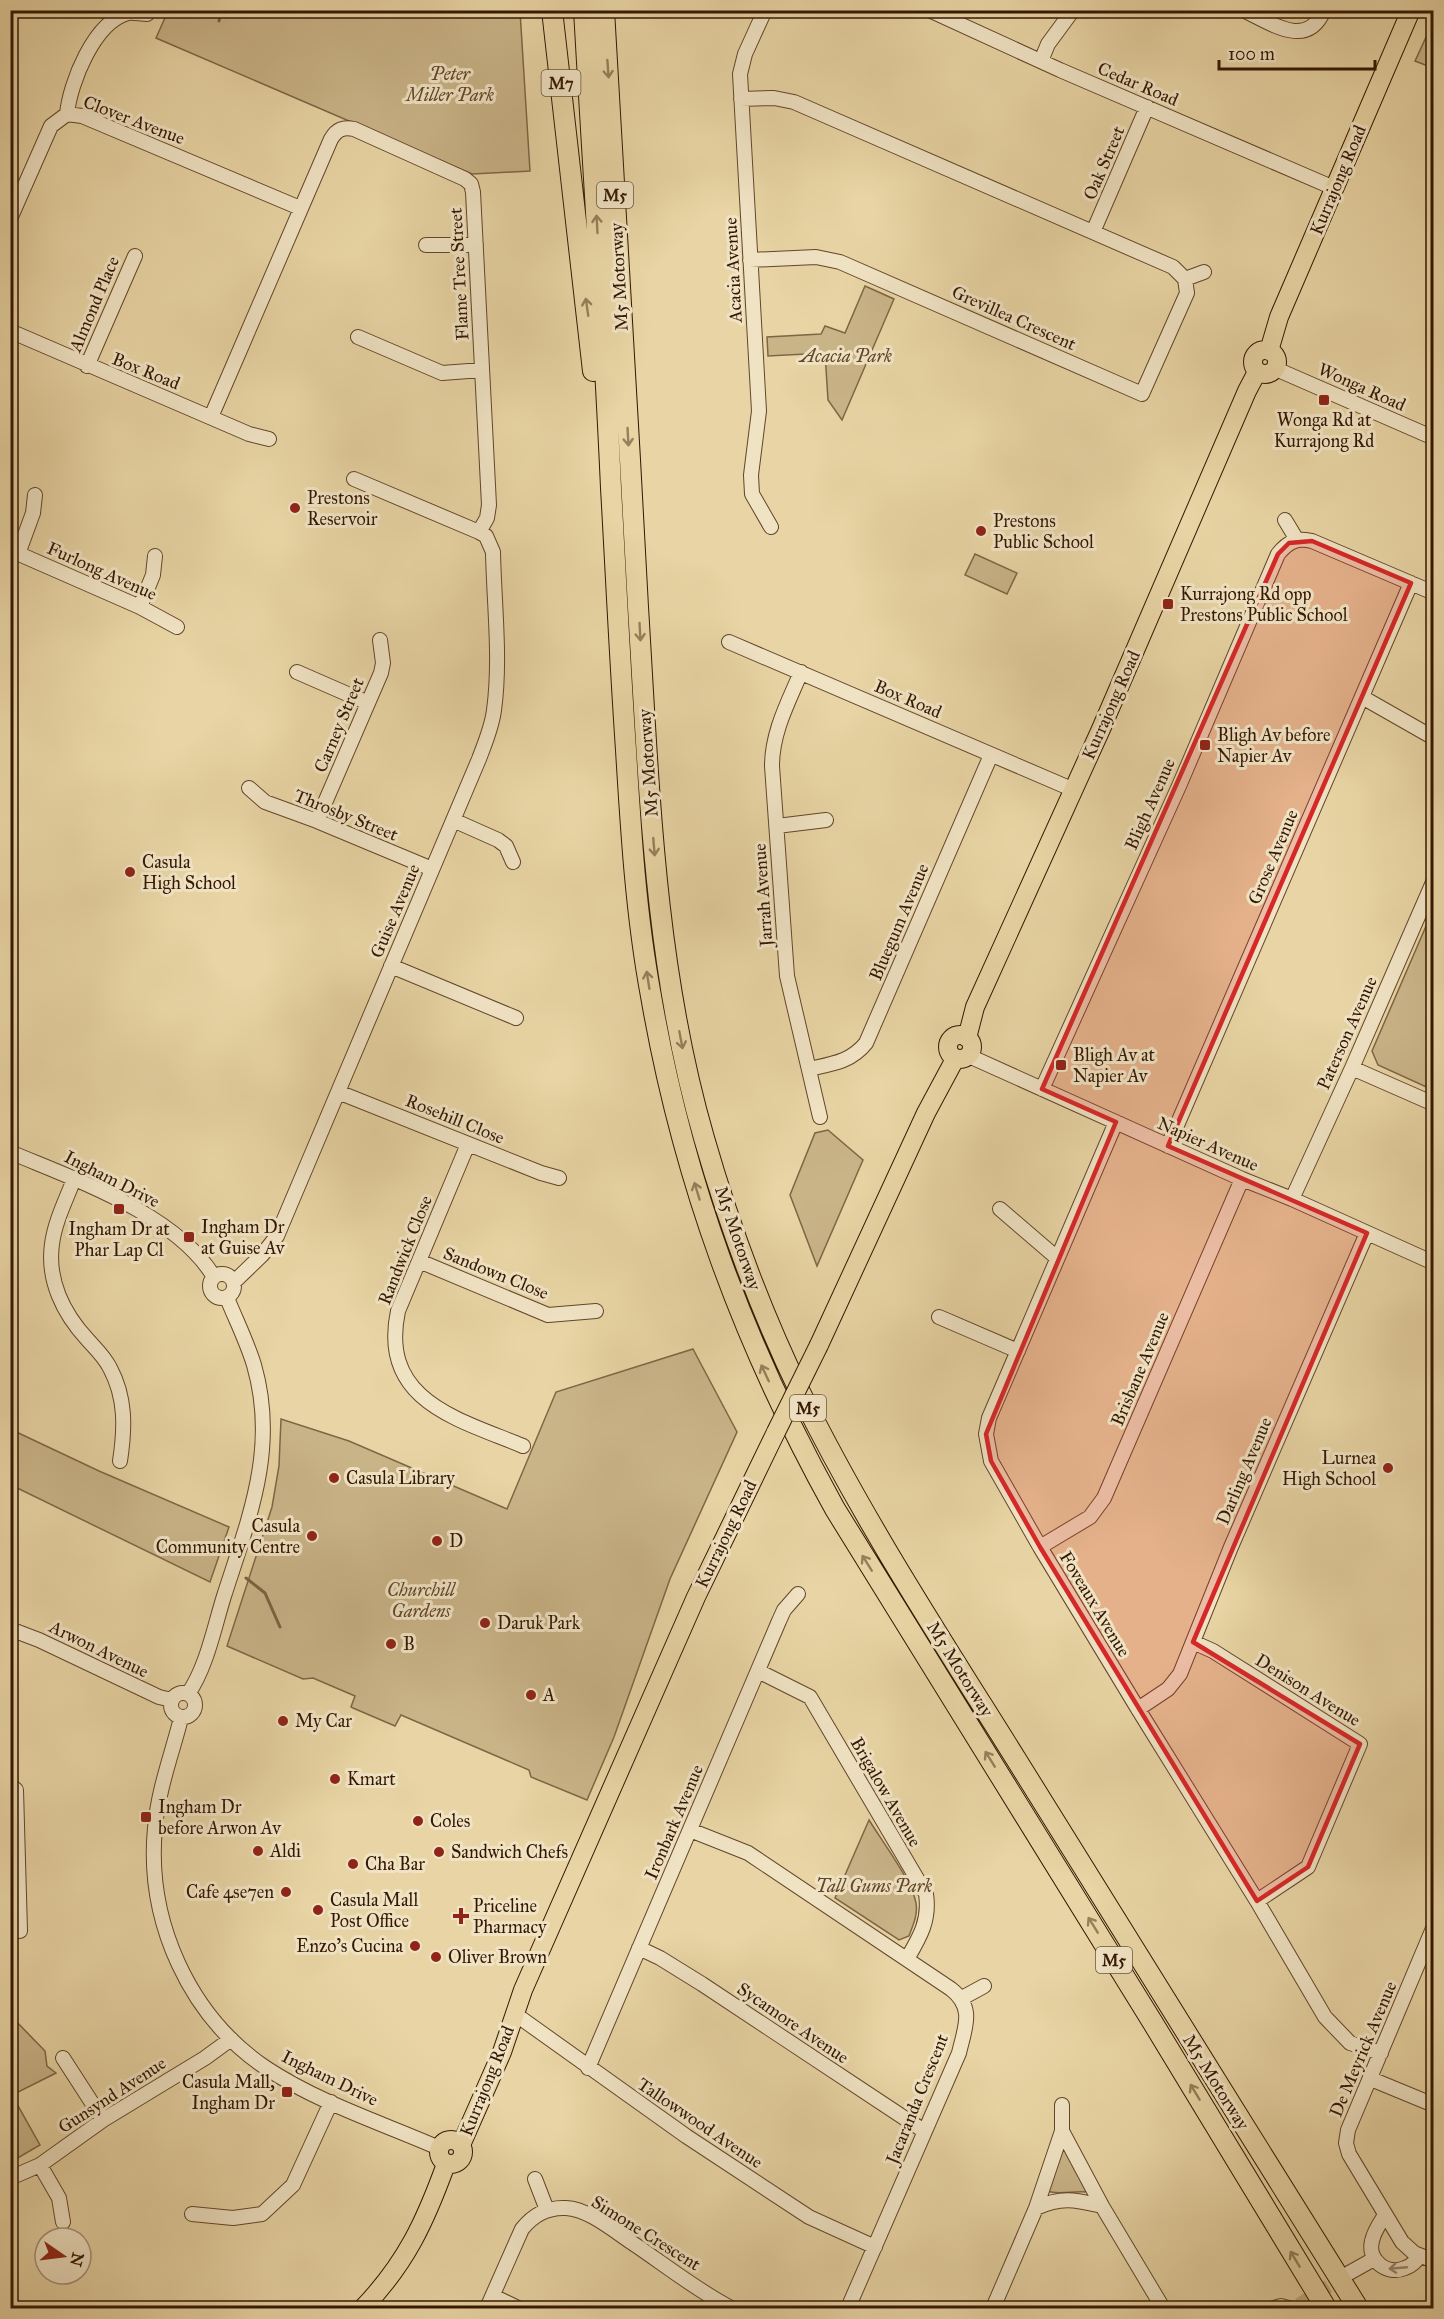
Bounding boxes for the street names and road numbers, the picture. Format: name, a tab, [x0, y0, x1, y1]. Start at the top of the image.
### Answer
street label: Cedar Road	[1094, 57, 1182, 111]
road number: M7	[542, 70, 580, 96]
street label: Clover Avenue	[80, 91, 188, 149]
street label: Oak Street	[1079, 122, 1130, 203]
street label: Kurrajong Road	[1305, 122, 1372, 239]
road number: M5	[597, 182, 633, 208]
street label: Flame Tree Street	[445, 206, 473, 341]
street label: Acacia Avenue	[719, 217, 747, 324]
street label: M5 Motorway	[605, 222, 633, 332]
street label: Almond Place	[64, 253, 124, 356]
street label: Grevillea Crescent	[949, 281, 1080, 355]
street label: Box Road	[109, 347, 183, 395]
street label: Wonga Road	[1314, 358, 1409, 417]
street label: Furlong Avenue	[43, 537, 160, 606]
street label: Kurrajong Road	[1077, 647, 1146, 763]
street label: Carney Street	[309, 674, 369, 776]
street label: Box Road	[871, 675, 945, 723]
street label: M5 Motorway	[633, 708, 663, 818]
street label: Bligh Avenue	[1120, 755, 1181, 854]
street label: Throsby Street	[291, 784, 402, 846]
street label: Grose Avenue	[1243, 806, 1303, 908]
street label: Jarrah Avenue	[748, 843, 779, 949]
street label: Bluegum Avenue	[864, 860, 934, 984]
street label: Guise Avenue	[365, 861, 425, 961]
street label: Paterson Avenue	[1312, 973, 1382, 1093]
street label: Rosehill Close	[402, 1089, 508, 1149]
street label: Napier Avenue	[1154, 1112, 1262, 1176]
street label: Ingham Drive	[60, 1146, 163, 1213]
street label: M5 Motorway	[710, 1183, 766, 1293]
street label: Randwick Close	[373, 1192, 437, 1308]
street label: Sandown Close	[440, 1242, 552, 1304]
street label: Brisbane Avenue	[1106, 1309, 1174, 1429]
road number: M5	[790, 1395, 826, 1421]
street label: Darling Avenue	[1212, 1414, 1277, 1528]
street label: Kurrajong Road	[690, 1477, 762, 1592]
street label: Foveaux Avenue	[1055, 1547, 1135, 1661]
street label: Arwon Avenue	[45, 1615, 152, 1682]
street label: M5 Motorway	[922, 1617, 998, 1721]
street label: Denison Avenue	[1251, 1649, 1365, 1731]
street label: Brigalow Avenue	[845, 1733, 926, 1851]
street label: Ironbark Avenue	[640, 1761, 708, 1883]
road number: M5	[1096, 1947, 1132, 1973]
street label: Sycamore Avenue	[733, 1978, 853, 2068]
street label: De Meyrick Avenue	[1324, 1978, 1402, 2120]
street label: Kurrajong Road	[455, 2023, 520, 2140]
street label: Jacaranda Crescent	[880, 2030, 954, 2169]
street label: M5 Motorway	[1178, 2030, 1254, 2134]
street label: Ingham Drive	[278, 2045, 382, 2112]
street label: Gunsynd Avenue	[54, 2052, 170, 2138]
street label: Tallowwood Avenue	[633, 2073, 767, 2173]
street label: Simone Crescent	[587, 2191, 705, 2276]

